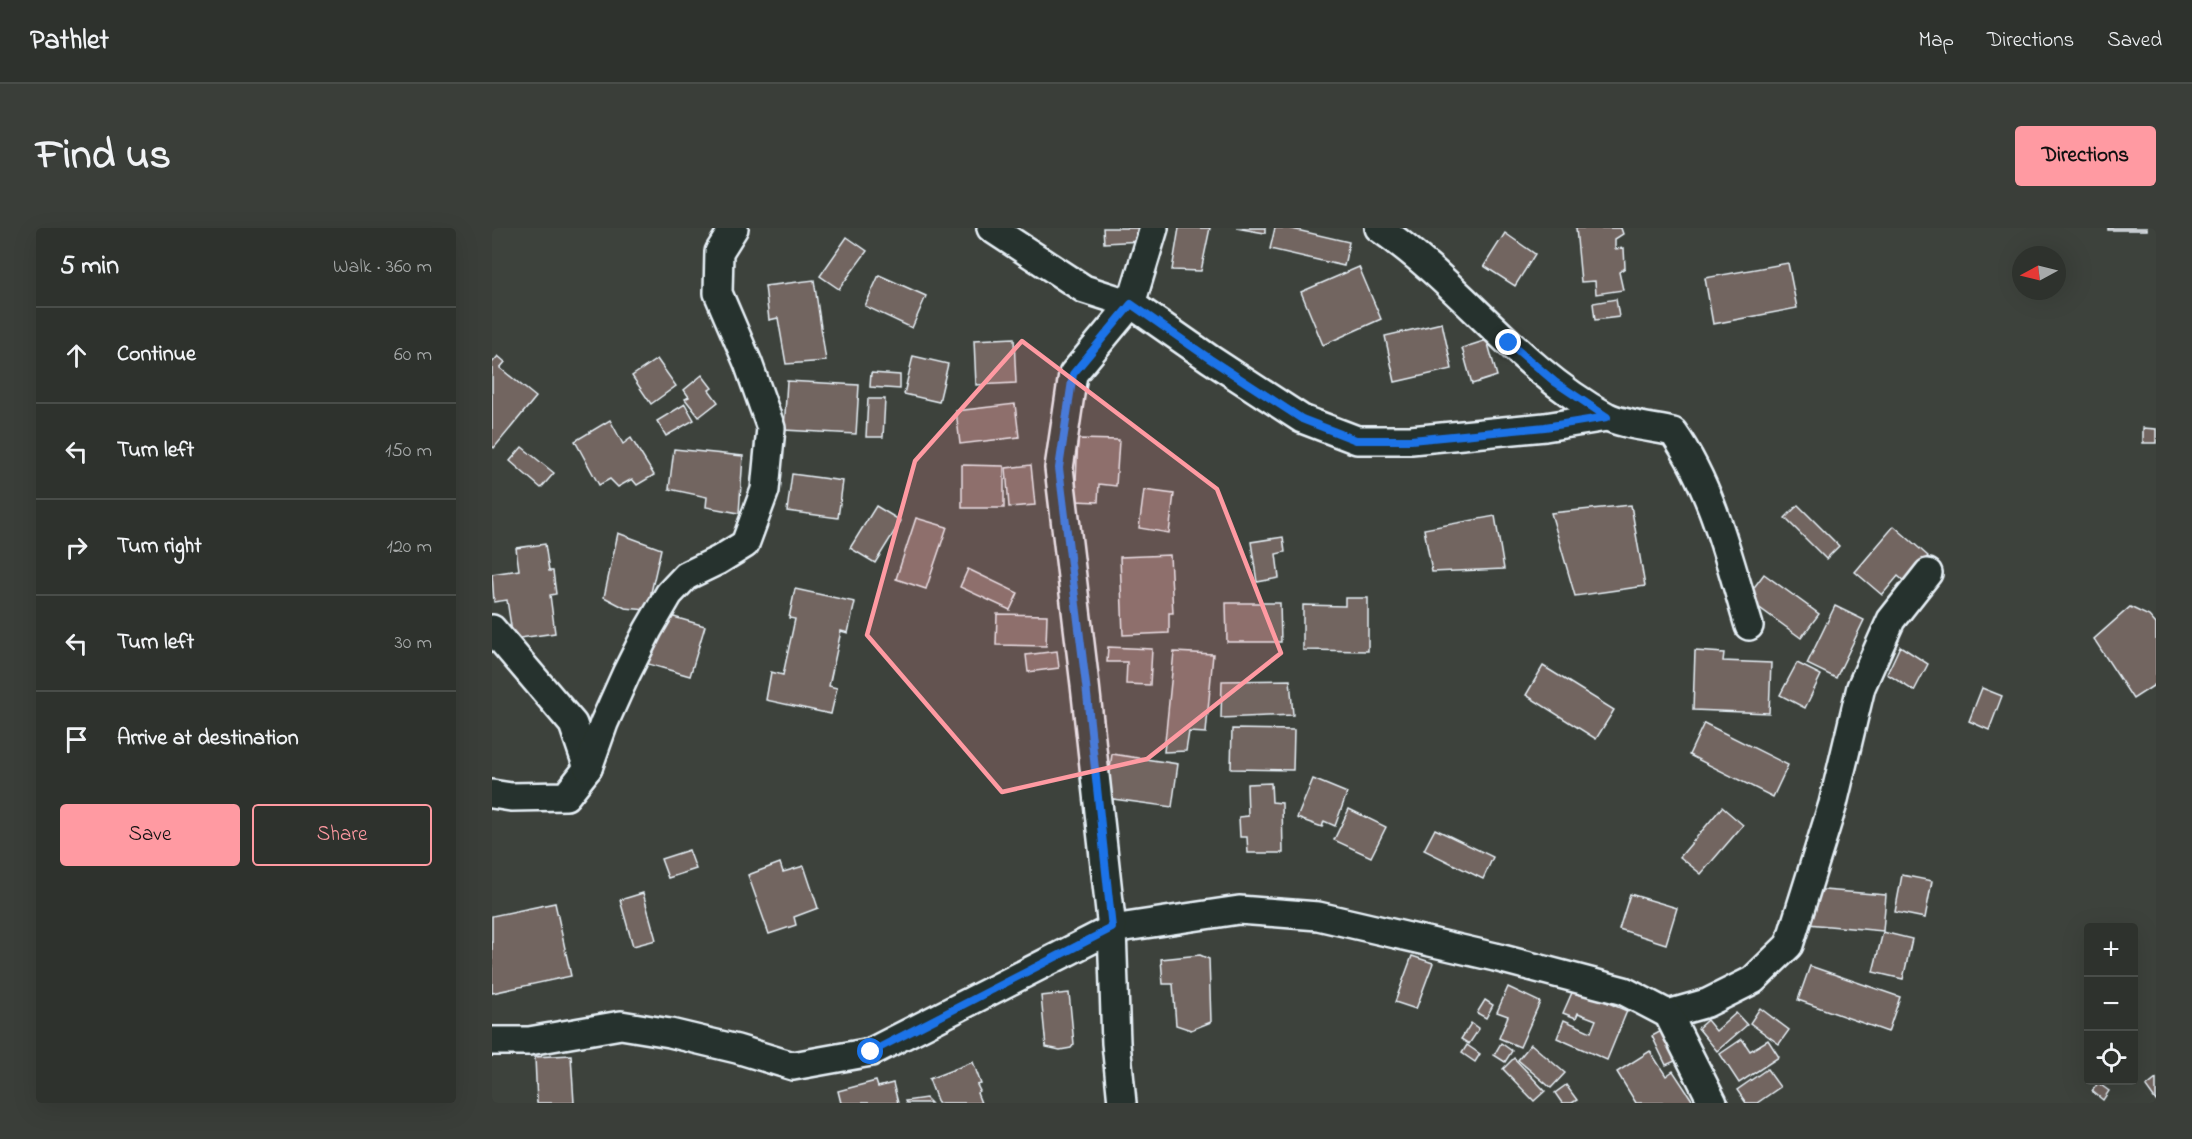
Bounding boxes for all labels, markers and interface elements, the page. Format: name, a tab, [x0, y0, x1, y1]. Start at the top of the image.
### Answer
text: Pathlet	[30, 21, 109, 62]
text: Map	[1918, 26, 1954, 56]
text: Directions	[1987, 26, 2074, 56]
text: Saved	[2107, 26, 2162, 56]
text: Find us	[36, 126, 171, 187]
button: Directions	[2015, 126, 2156, 186]
north arrow	[2012, 246, 2066, 300]
text: 5 min	[60, 248, 119, 286]
text: Walk · 360 m	[333, 253, 432, 282]
route end	[1495, 329, 1521, 355]
icon: ahead	[60, 339, 93, 372]
text: Continue	[117, 339, 196, 371]
text: 60 m	[394, 341, 432, 370]
icon: left	[60, 435, 93, 468]
text: Turn left	[117, 435, 194, 467]
text: 150 m	[385, 437, 432, 466]
icon: right	[60, 531, 93, 564]
text: Turn right	[117, 531, 202, 563]
text: 120 m	[387, 533, 432, 562]
icon: left	[60, 627, 93, 660]
text: Turn left	[117, 627, 194, 659]
text: 30 m	[395, 629, 432, 658]
icon: arrive	[60, 723, 93, 756]
text: Arrive at destination	[117, 723, 299, 755]
button: Save	[60, 804, 240, 866]
button: Share	[252, 804, 432, 866]
map controls	[2084, 923, 2138, 1085]
button: +	[2084, 923, 2138, 977]
button: −	[2084, 977, 2138, 1031]
button: locate	[2084, 1031, 2138, 1085]
route start	[857, 1038, 883, 1064]

